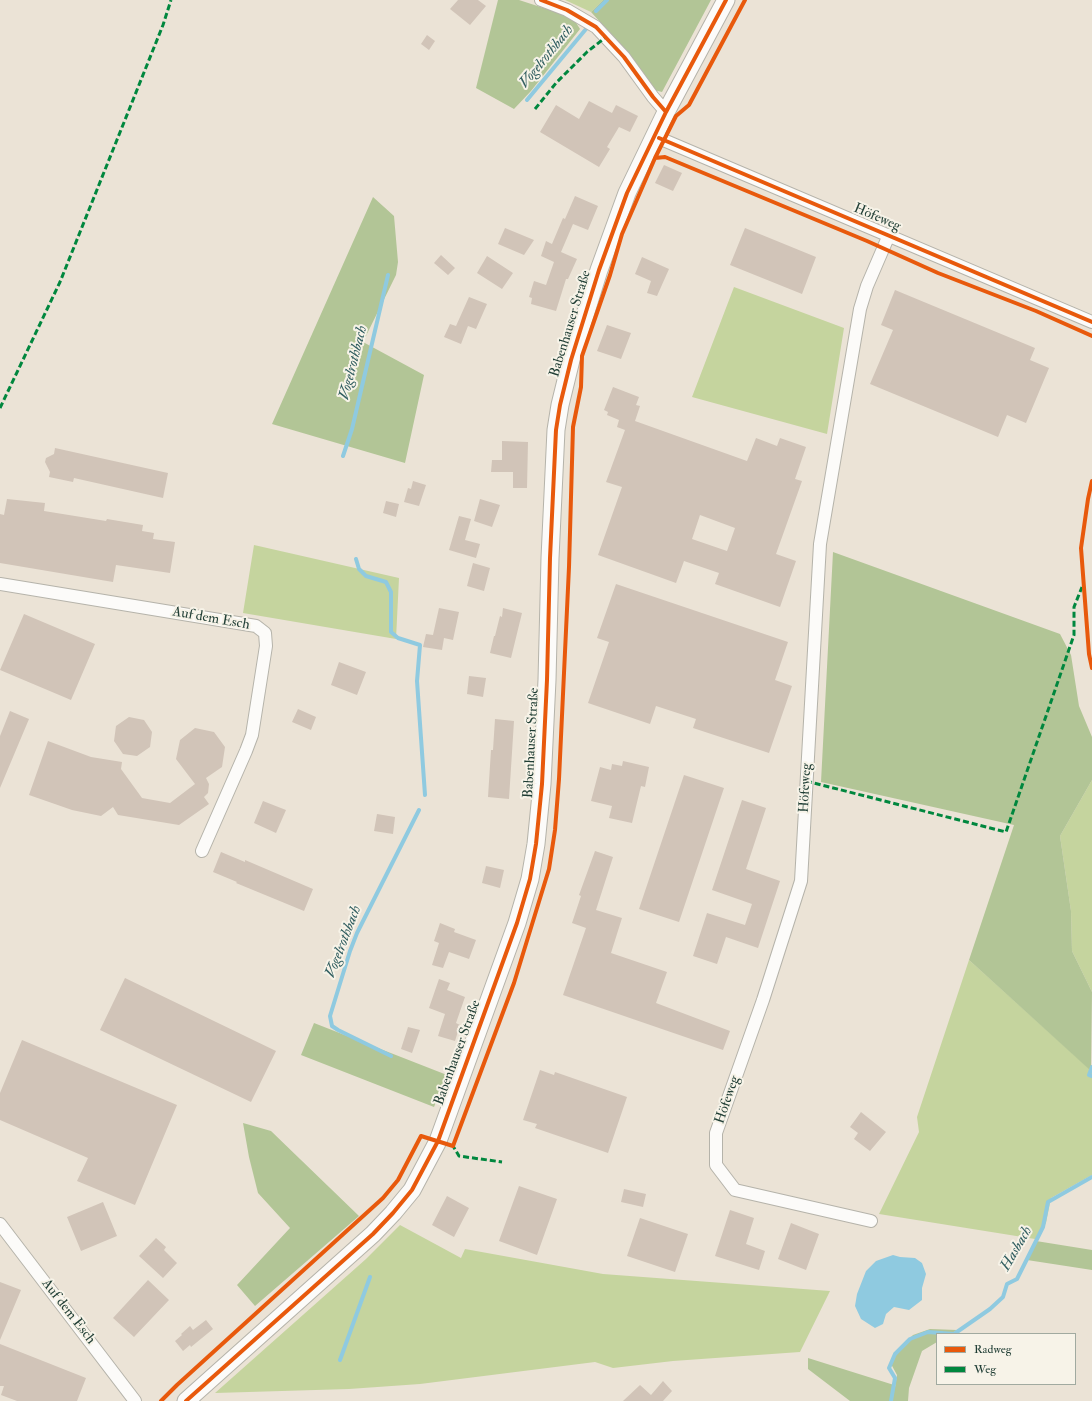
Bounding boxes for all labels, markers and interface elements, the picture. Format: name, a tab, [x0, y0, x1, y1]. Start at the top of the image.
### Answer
water label: Vogelrothbach	[516, 22, 578, 92]
street label: Höfeweg	[851, 201, 903, 235]
street label: Babenhauser Straße	[547, 269, 595, 379]
water label: Vogelrothbach	[336, 324, 372, 402]
street label: Auf dem Esch	[171, 604, 251, 634]
street label: Babenhauser Straße	[521, 687, 543, 799]
street label: Höfeweg	[796, 763, 816, 813]
water label: Vogelrothbach	[322, 903, 366, 981]
street label: Babenhauser Straße	[431, 998, 485, 1108]
street label: Höfeweg	[712, 1074, 744, 1126]
water label: Hasbach	[997, 1224, 1037, 1274]
street label: Auf dem Esch	[37, 1276, 99, 1348]
legend	[936, 1333, 1076, 1385]
text: Radweg	[974, 1342, 1012, 1357]
text: Weg	[974, 1362, 996, 1377]

